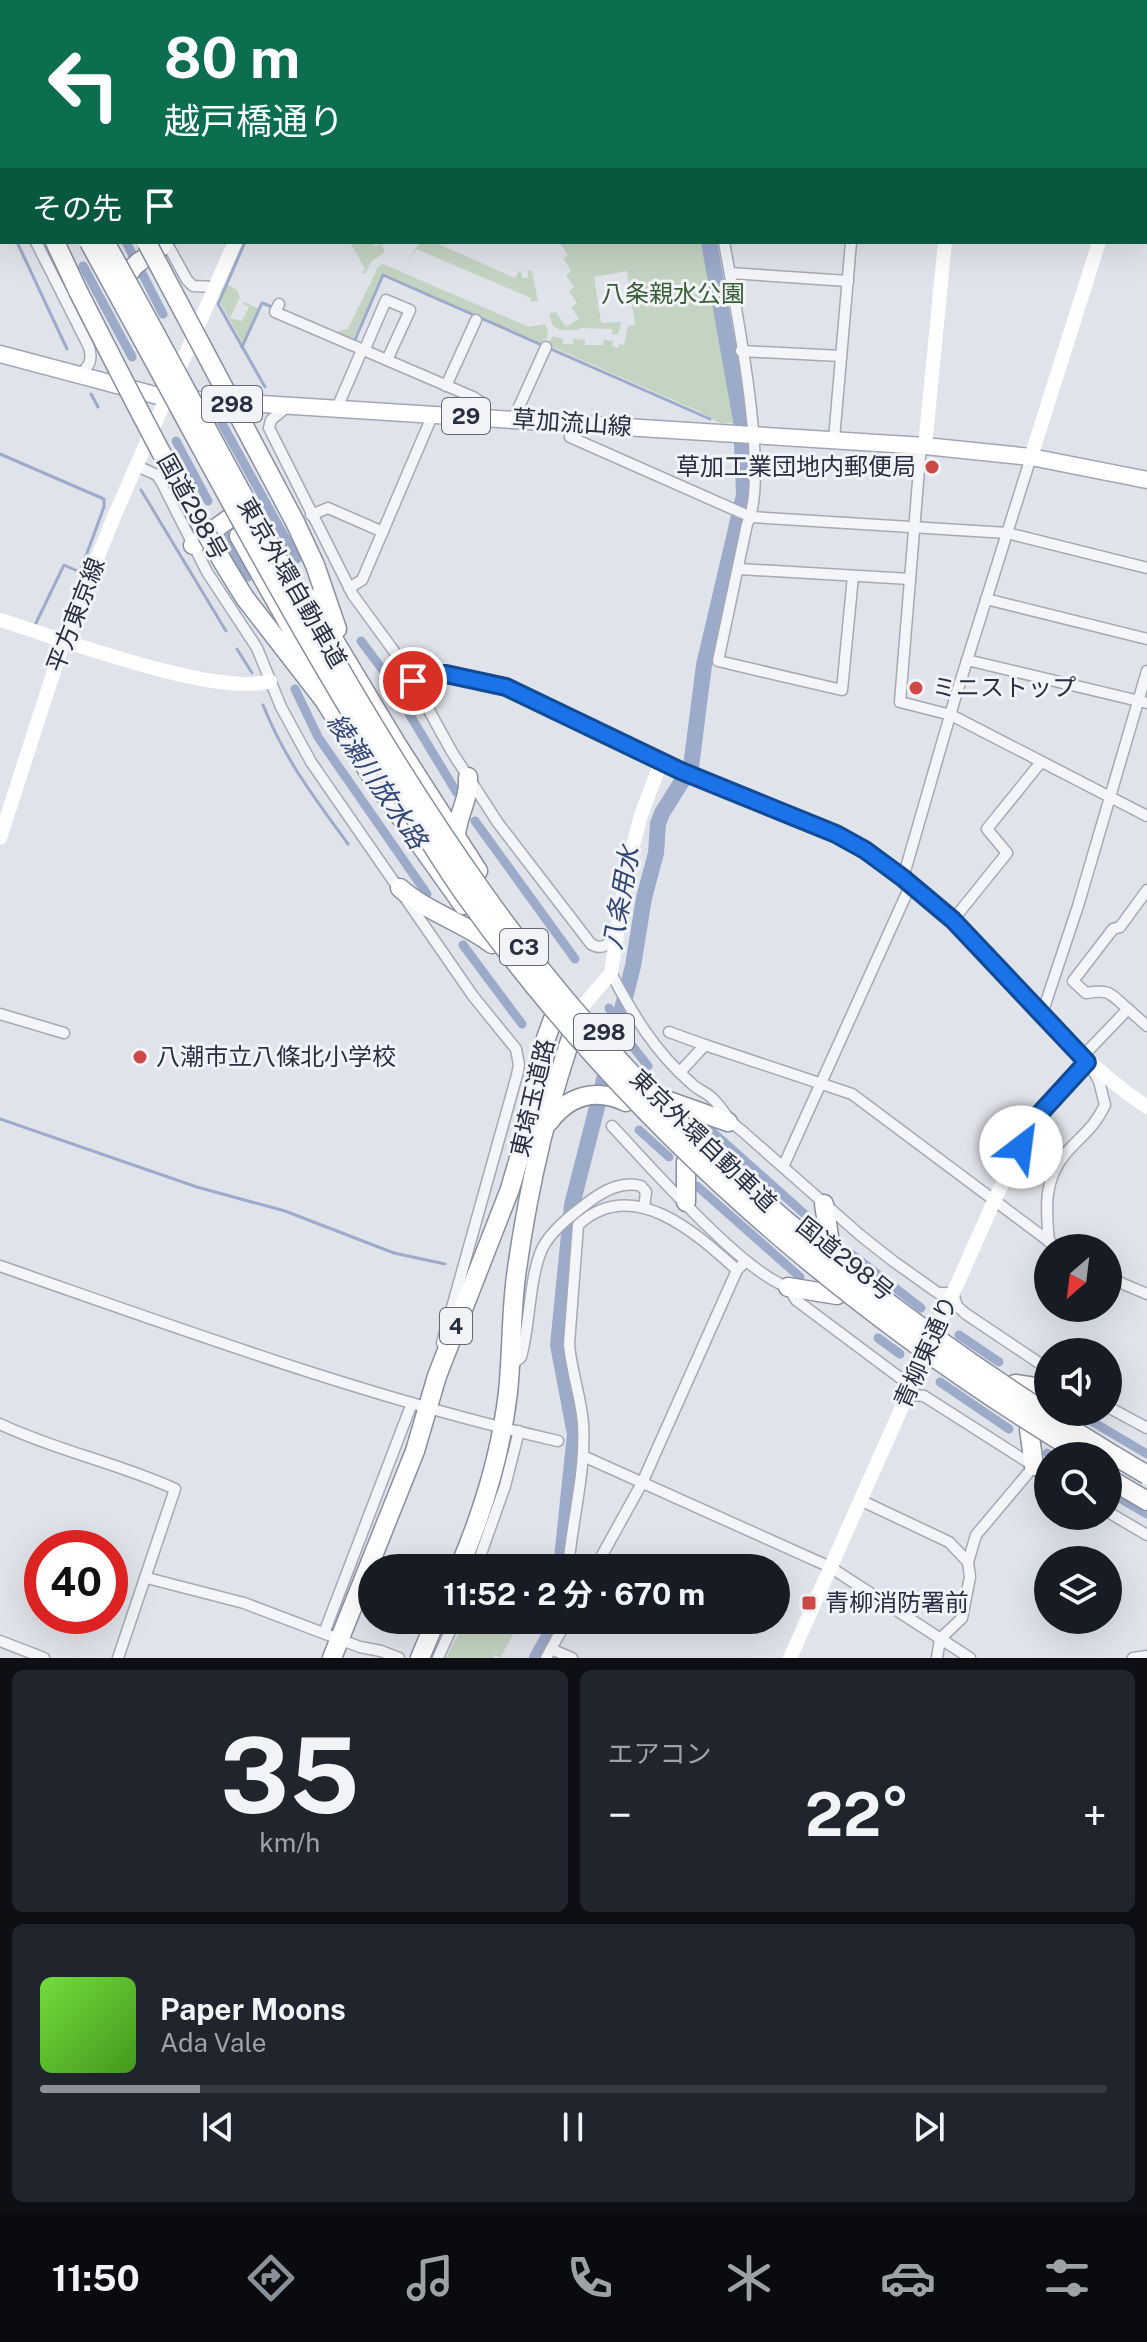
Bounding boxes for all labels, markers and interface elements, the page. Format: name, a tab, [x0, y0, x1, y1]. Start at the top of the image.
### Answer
text: 80 m	[164, 25, 300, 91]
icon: left	[32, 32, 136, 136]
text: 越戸橋通り	[164, 100, 344, 142]
icon: arrive	[138, 184, 182, 228]
text: その先	[32, 190, 122, 226]
park label: 八条親水公園	[601, 279, 745, 307]
road number: 298	[202, 386, 262, 422]
road number: 29	[442, 398, 490, 434]
street label: 草加流山線	[511, 404, 633, 440]
street label: 国道298号	[152, 449, 233, 564]
place label: 草加工業団地内郵便局	[676, 452, 916, 480]
marker: 草加工業団地内郵便局	[923, 458, 941, 476]
street label: 東京外環自動車道	[233, 492, 353, 673]
street label: 平方東京線	[40, 554, 110, 676]
pin	[379, 647, 447, 715]
icon: arrive	[391, 659, 435, 703]
place label: ミニストップ	[932, 673, 1076, 701]
marker: ミニストップ	[907, 679, 925, 697]
water label: 綾瀬川放水路	[321, 707, 435, 856]
water label: 八条用水	[596, 841, 645, 952]
road number: C3	[500, 929, 548, 965]
road number: 298	[574, 1014, 634, 1050]
street label: 東埼玉道路	[505, 1036, 559, 1159]
place label: 八潮市立八條北小学校	[156, 1042, 396, 1070]
marker: 八潮市立八條北小学校	[131, 1048, 149, 1066]
street label: 東京外環自動車道	[625, 1064, 782, 1217]
position arrow	[979, 1105, 1063, 1189]
street label: 国道298号	[791, 1211, 900, 1306]
north arrow	[1034, 1234, 1122, 1322]
map controls	[1034, 1234, 1122, 1634]
street label: 青柳東通り	[888, 1291, 962, 1412]
road number: 4	[440, 1308, 472, 1344]
button: sound	[1034, 1338, 1122, 1426]
button: search	[1034, 1442, 1122, 1530]
speed limit sign: 40	[24, 1530, 128, 1634]
button: layers	[1034, 1546, 1122, 1634]
text: 11:52 · 2 分 · 670 m	[443, 1576, 705, 1612]
place label: 青柳消防署前	[825, 1588, 969, 1616]
marker: 青柳消防署前	[800, 1594, 818, 1612]
text: 35	[220, 1714, 359, 1836]
text: エアコン	[608, 1738, 712, 1769]
text: 22°	[805, 1779, 910, 1850]
text: −	[608, 1789, 632, 1841]
text: +	[1083, 1789, 1107, 1841]
text: km/h	[259, 1827, 320, 1858]
text: Paper Moons	[160, 1991, 346, 2027]
text: Ada Vale	[160, 2027, 266, 2058]
icon: previous	[196, 2105, 240, 2149]
icon: pause	[551, 2105, 595, 2149]
icon: next	[907, 2105, 951, 2149]
icon: directions	[243, 2250, 299, 2306]
icon: music	[402, 2250, 458, 2306]
icon: phone	[562, 2250, 618, 2306]
icon: climate	[721, 2250, 777, 2306]
icon: car	[880, 2250, 936, 2306]
icon: filters	[1039, 2250, 1095, 2306]
text: 11:50	[52, 2257, 140, 2299]

